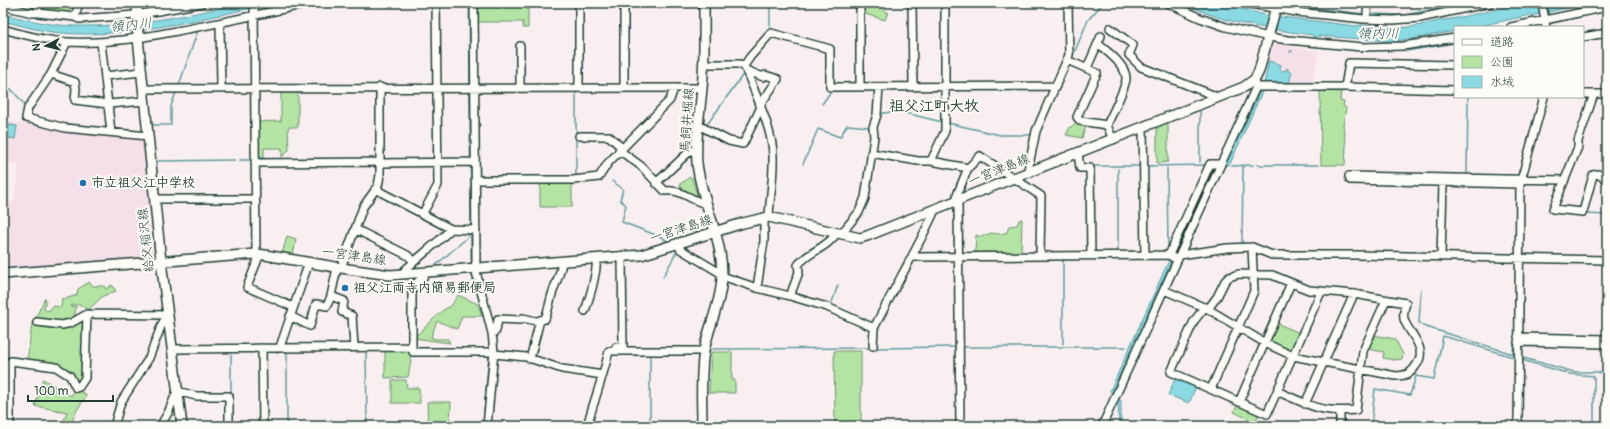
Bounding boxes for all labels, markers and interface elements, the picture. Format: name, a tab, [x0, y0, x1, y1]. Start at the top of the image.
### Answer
water label: 領内川	[109, 14, 153, 36]
water label: 領内川	[1357, 25, 1399, 42]
north arrow	[26, 26, 66, 66]
legend	[1454, 26, 1584, 98]
text: 道路	[1490, 35, 1514, 50]
text: N	[30, 42, 43, 52]
text: 公園	[1490, 55, 1514, 70]
text: 水域	[1490, 75, 1514, 90]
street label: 馬飼井堀線	[677, 86, 697, 153]
district label: 祖父江町大牧	[889, 97, 979, 116]
street label: 一宮津島線	[966, 150, 1033, 190]
place label: 市立祖父江中学校	[91, 175, 195, 191]
marker: 市立祖父江中学校	[78, 178, 88, 188]
street label: 給父稲沢線	[135, 206, 157, 273]
street label: 一宮津島線	[648, 211, 715, 247]
street label: 一宮津島線	[321, 244, 388, 269]
place label: 祖父江両寺内簡易郵便局	[353, 280, 496, 296]
marker: 祖父江両寺内簡易郵便局	[340, 283, 350, 293]
scale bar	[28, 377, 113, 403]
text: 100 m	[34, 384, 69, 399]

